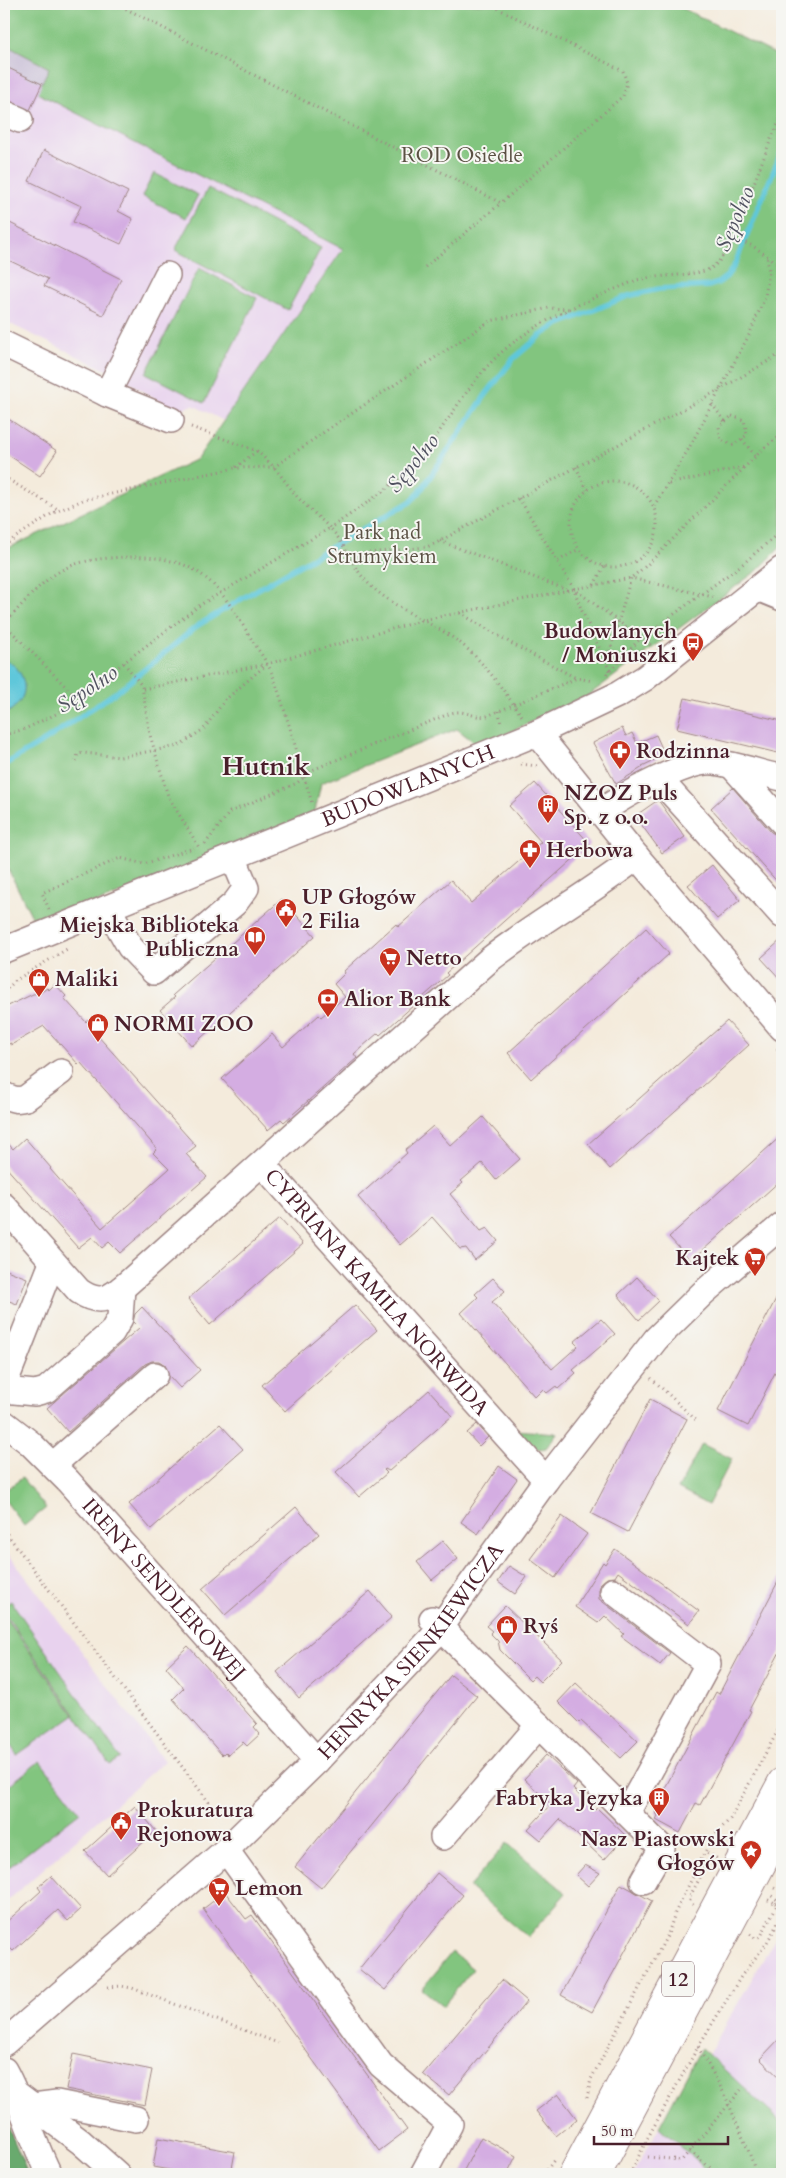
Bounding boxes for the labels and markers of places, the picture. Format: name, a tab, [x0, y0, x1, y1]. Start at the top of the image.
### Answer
place label: Budowlanych / Moniuszki	[544, 617, 677, 670]
bus stop icon: Budowlanych / Moniuszki	[681, 631, 705, 662]
place label: Rodzinna	[636, 737, 731, 766]
pharmacy icon: Rodzinna	[608, 739, 632, 770]
place label: NZOZ Puls Sp. z o.o.	[564, 779, 678, 832]
building icon: NZOZ Puls Sp. z o.o.	[536, 793, 560, 824]
place label: Herbowa	[546, 836, 634, 865]
pharmacy icon: Herbowa	[518, 838, 542, 869]
place label: UP Głogów 2 Filia	[302, 883, 417, 936]
public building icon: UP Głogów 2 Filia	[274, 897, 298, 928]
place label: Miejska Biblioteka Publiczna	[60, 911, 240, 964]
library icon: Miejska Biblioteka Publiczna	[243, 925, 267, 956]
place label: Netto	[406, 944, 462, 973]
supermarket icon: Netto	[378, 946, 402, 977]
place label: Maliki	[55, 965, 119, 994]
shop icon: Maliki	[27, 967, 51, 998]
place label: Alior Bank	[344, 985, 451, 1014]
bank icon: Alior Bank	[316, 987, 340, 1018]
place label: NORMI ZOO	[114, 1010, 254, 1039]
shop icon: NORMI ZOO	[86, 1012, 110, 1043]
place label: Kajtek	[675, 1244, 739, 1273]
supermarket icon: Kajtek	[743, 1246, 767, 1277]
place label: Ryś	[523, 1612, 558, 1641]
shop icon: Ryś	[495, 1614, 519, 1645]
place label: Fabryka Języka	[495, 1784, 644, 1813]
building icon: Fabryka Języka	[647, 1786, 671, 1817]
place label: Prokuratura Rejonowa	[137, 1796, 254, 1849]
public building icon: Prokuratura Rejonowa	[109, 1810, 133, 1841]
place label: Nasz Piastowski Głogów	[581, 1825, 735, 1878]
place icon: Nasz Piastowski Głogów	[739, 1839, 763, 1870]
place label: Lemon	[235, 1874, 303, 1903]
supermarket icon: Lemon	[207, 1876, 231, 1907]

